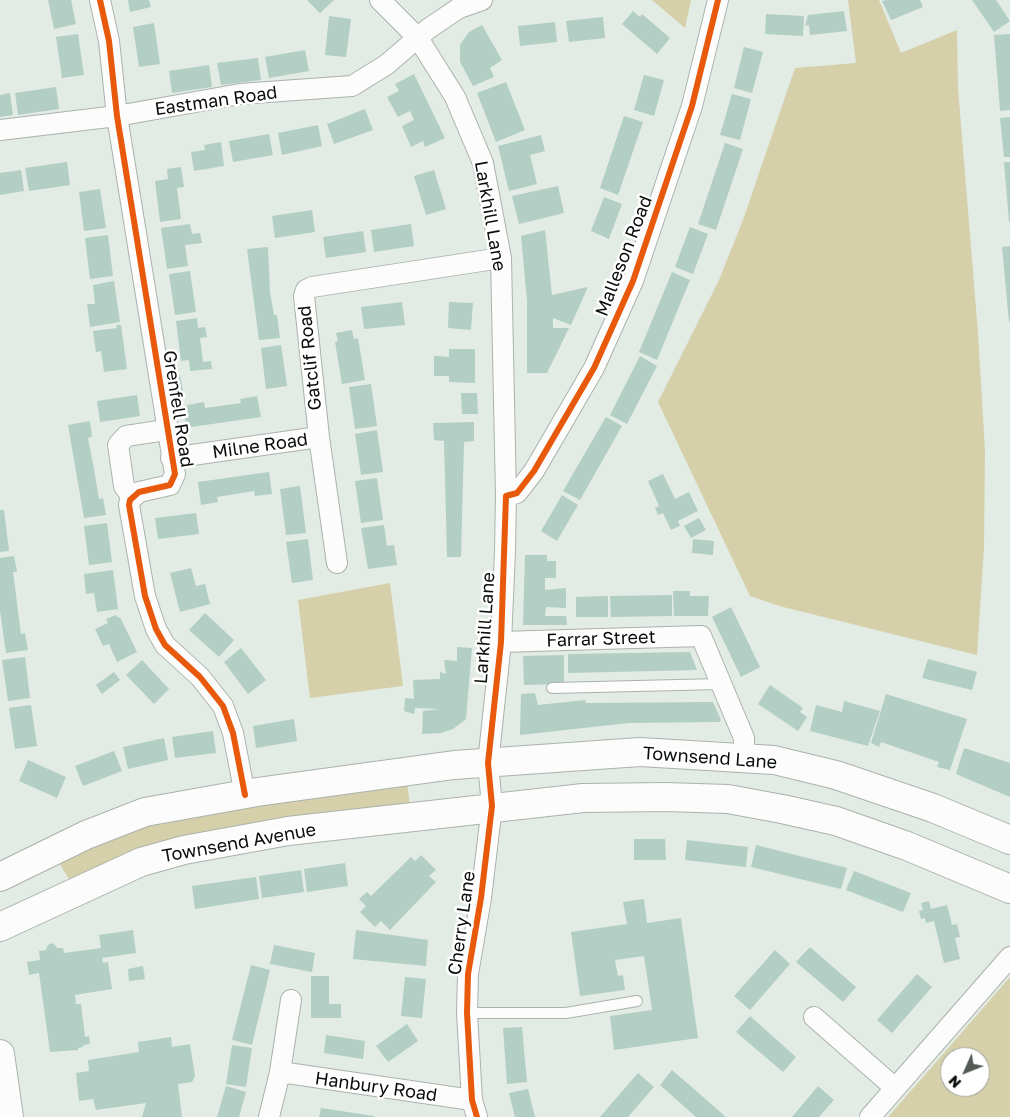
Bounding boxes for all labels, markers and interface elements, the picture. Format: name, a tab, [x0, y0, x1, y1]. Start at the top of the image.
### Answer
street label: Eastman Road	[153, 82, 279, 120]
street label: Larkhill Lane	[470, 159, 510, 273]
street label: Malleson Road	[591, 193, 657, 319]
street label: Gatclif Road	[294, 304, 326, 412]
street label: Grenfell Road	[158, 349, 198, 469]
street label: Milne Road	[211, 429, 309, 463]
street label: Larkhill Lane	[470, 571, 500, 685]
street label: Farrar Street	[546, 626, 656, 652]
street label: Townsend Lane	[642, 743, 778, 773]
street label: Townsend Avenue	[160, 819, 318, 867]
street label: Cherry Lane	[444, 869, 480, 977]
north arrow	[940, 1047, 990, 1097]
street label: Hanbury Road	[314, 1068, 438, 1106]
text: N	[945, 1072, 964, 1092]

